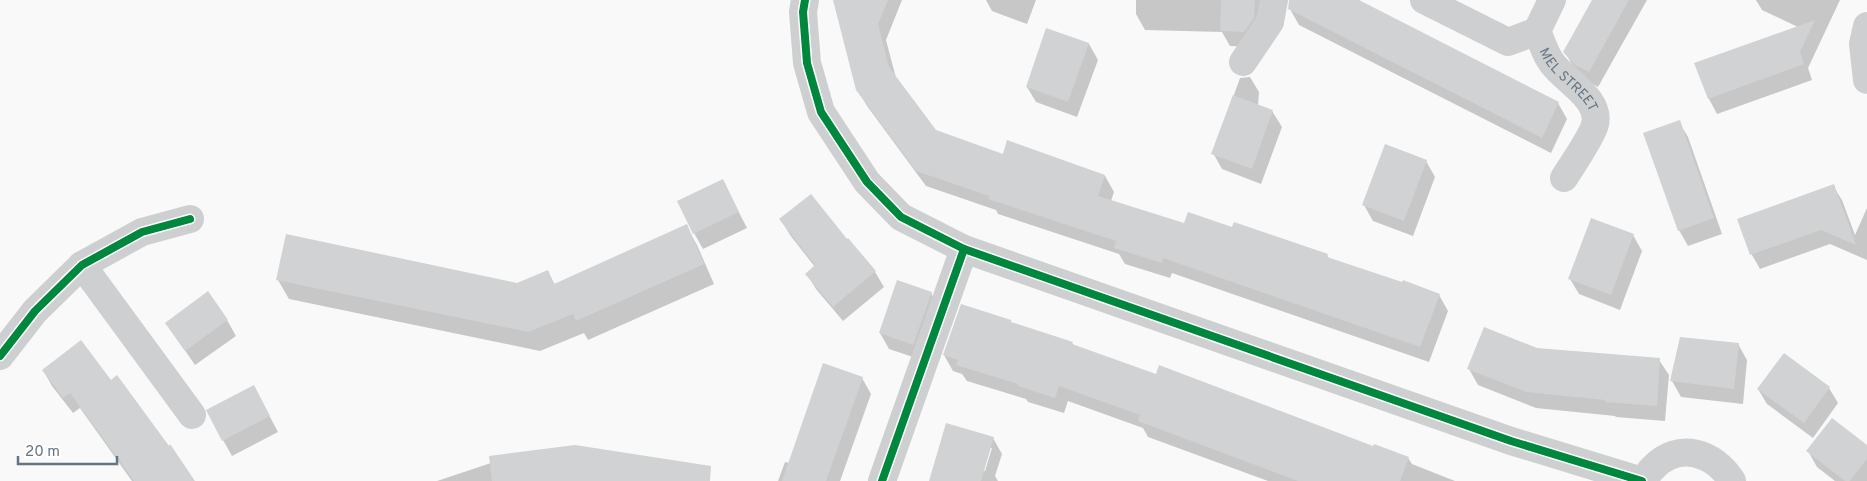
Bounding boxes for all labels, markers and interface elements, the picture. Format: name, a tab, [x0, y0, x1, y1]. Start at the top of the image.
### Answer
street label: MEL STREET	[1535, 45, 1601, 115]
scale bar	[18, 434, 116, 466]
text: 20 m	[25, 443, 60, 462]

